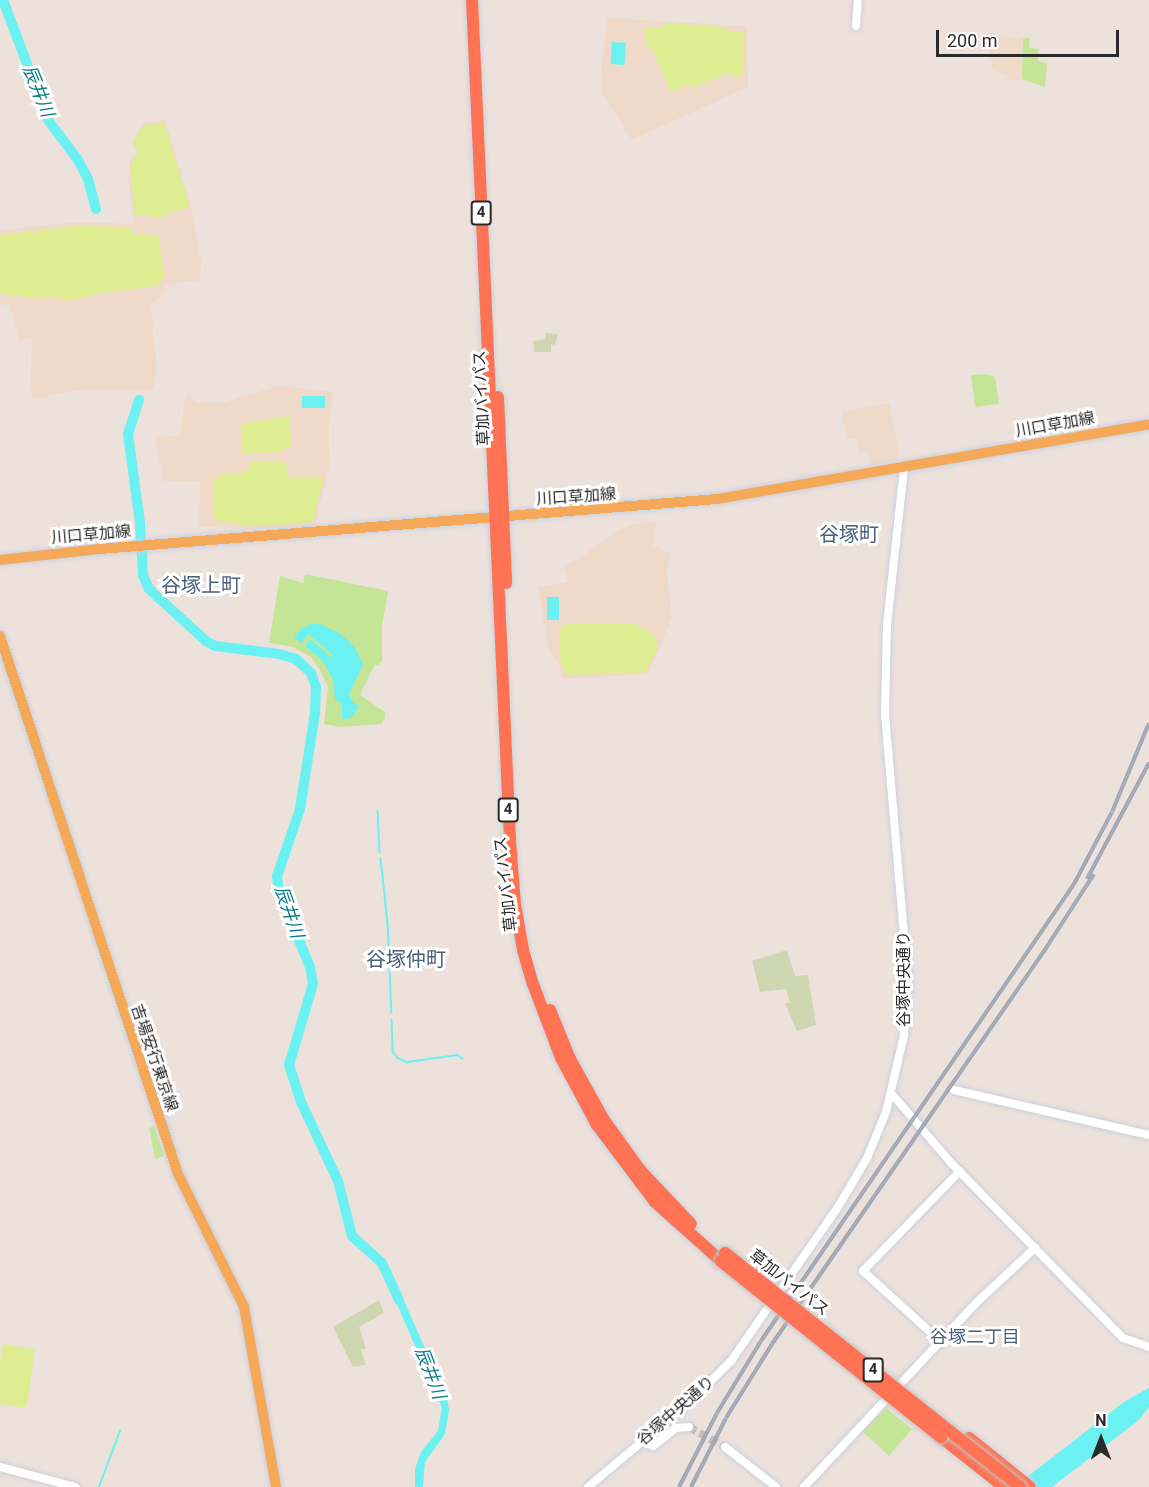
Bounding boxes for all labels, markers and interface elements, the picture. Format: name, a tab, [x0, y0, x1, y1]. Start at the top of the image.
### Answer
scale bar	[939, 18, 1122, 56]
text: 200 m	[947, 30, 998, 51]
water label: 辰井川	[18, 62, 58, 120]
road number: 4	[470, 201, 492, 225]
street label: 草加バイパス	[470, 350, 494, 446]
street label: 川口草加線	[1014, 409, 1096, 441]
street label: 川口草加線	[535, 485, 617, 509]
street label: 川口草加線	[50, 522, 132, 548]
district label: 谷塚町	[819, 522, 879, 546]
district label: 谷塚上町	[161, 573, 241, 597]
road number: 4	[498, 798, 518, 822]
street label: 草加バイパス	[491, 835, 521, 933]
water label: 辰井川	[270, 883, 308, 941]
street label: 谷塚中央通り	[894, 931, 914, 1027]
district label: 谷塚仲町	[366, 947, 446, 971]
street label: 吉場安行東京線	[127, 1002, 181, 1114]
street label: 草加バイパス	[745, 1246, 833, 1320]
district label: 谷塚二丁目	[930, 1326, 1020, 1348]
water label: 辰井川	[410, 1344, 450, 1402]
road number: 4	[862, 1358, 884, 1382]
street label: 谷塚中央通り	[633, 1372, 719, 1450]
north arrow	[1071, 1409, 1131, 1469]
text: N	[1095, 1411, 1107, 1430]

